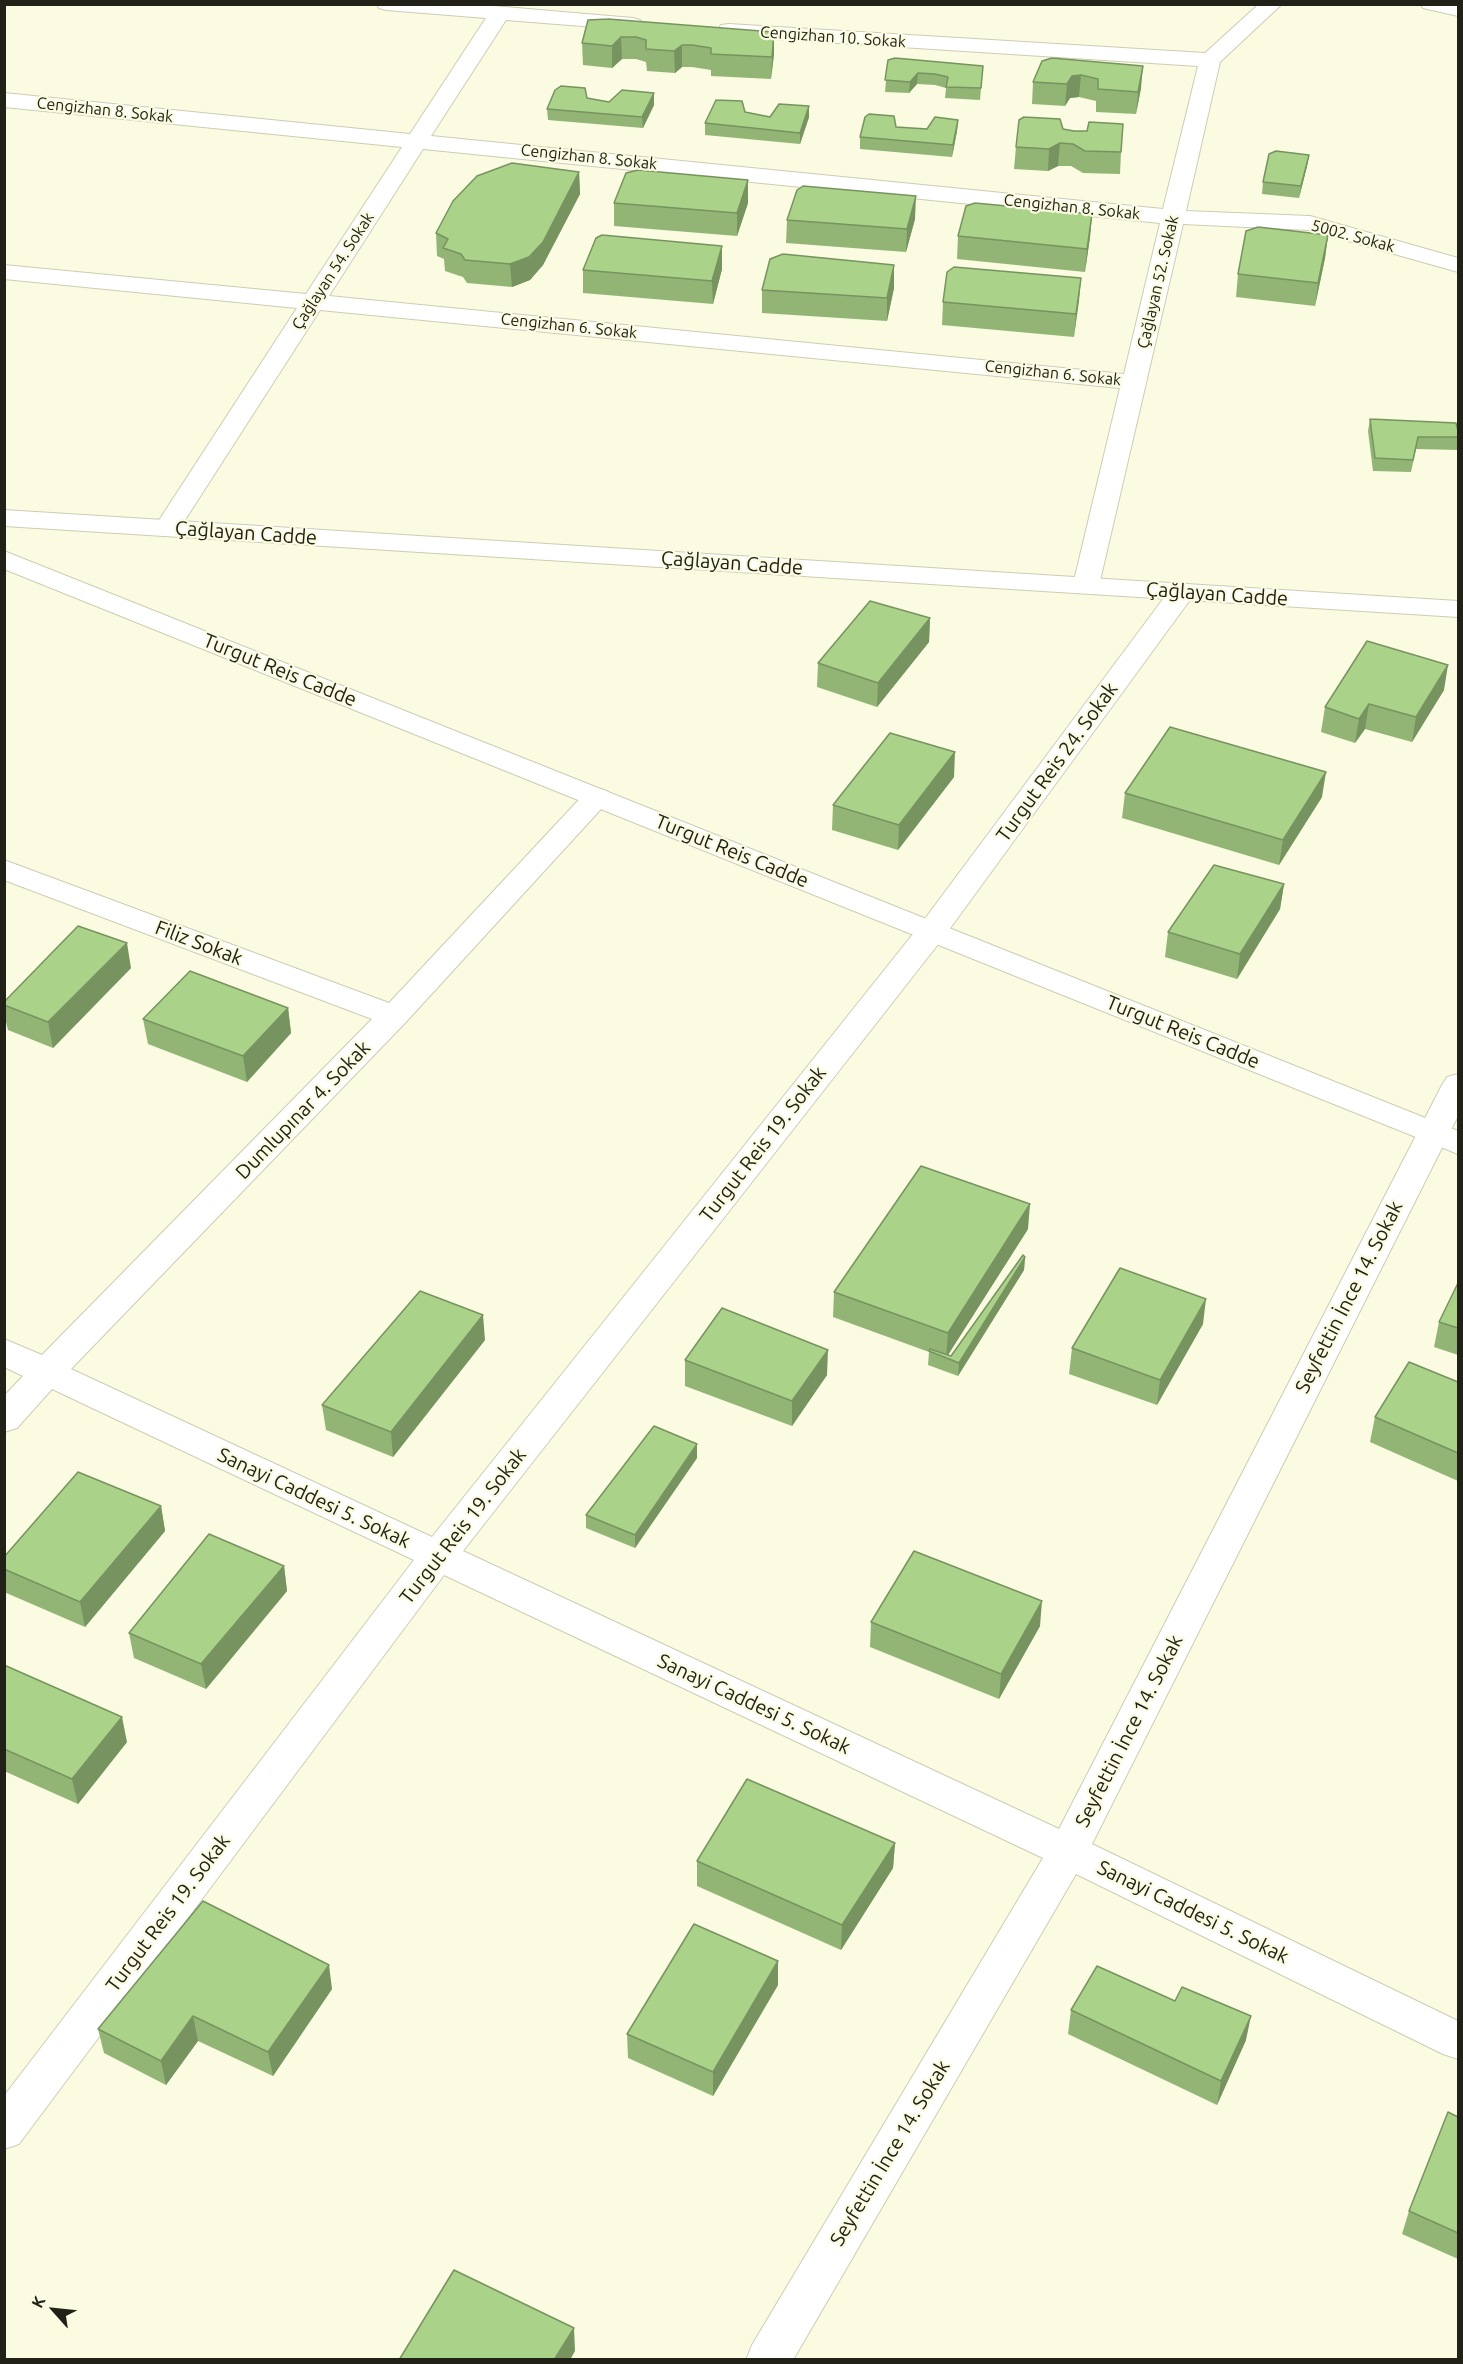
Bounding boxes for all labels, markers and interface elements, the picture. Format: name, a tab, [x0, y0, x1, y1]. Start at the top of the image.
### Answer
street label: Cengizhan 10. Sokak	[759, 22, 907, 52]
street label: Cengizhan 8. Sokak	[36, 93, 174, 127]
street label: Cengizhan 8. Sokak	[520, 140, 658, 174]
street label: Cengizhan 8. Sokak	[1003, 190, 1141, 224]
street label: Çağlayan 54. Sokak	[288, 209, 378, 333]
street label: Çağlayan 52. Sokak	[1133, 214, 1183, 350]
street label: 5002. Sokak	[1309, 216, 1397, 256]
street label: Cengizhan 6. Sokak	[500, 309, 638, 343]
street label: Cengizhan 6. Sokak	[984, 356, 1122, 390]
street label: Çağlayan Cadde	[174, 516, 318, 550]
street label: Çağlayan Cadde	[660, 546, 804, 580]
street label: Çağlayan Cadde	[1145, 577, 1289, 611]
street label: Turgut Reis Cadde	[200, 628, 360, 712]
street label: Turgut Reis 24. Sokak	[991, 678, 1123, 846]
street label: Turgut Reis Cadde	[652, 809, 812, 893]
street label: Filiz Sokak	[152, 915, 246, 971]
street label: Turgut Reis Cadde	[1103, 990, 1263, 1074]
street label: Dumlupınar 4. Sokak	[231, 1036, 375, 1184]
street label: Turgut Reis 19. Sokak	[695, 1061, 831, 1227]
street label: Seyfettin İnce 14. Sokak	[1290, 1197, 1408, 1397]
street label: Sanayi Caddesi 5. Sokak	[214, 1443, 414, 1553]
street label: Turgut Reis 19. Sokak	[395, 1443, 531, 1609]
street label: Seyfettin İnce 14. Sokak	[1070, 1631, 1188, 1831]
street label: Sanayi Caddesi 5. Sokak	[654, 1649, 854, 1759]
street label: Turgut Reis 19. Sokak	[101, 1829, 235, 1997]
street label: Sanayi Caddesi 5. Sokak	[1093, 1855, 1293, 1969]
street label: Seyfettin İnce 14. Sokak	[825, 2056, 955, 2250]
north arrow	[24, 2280, 84, 2340]
text: K	[28, 2293, 48, 2311]

